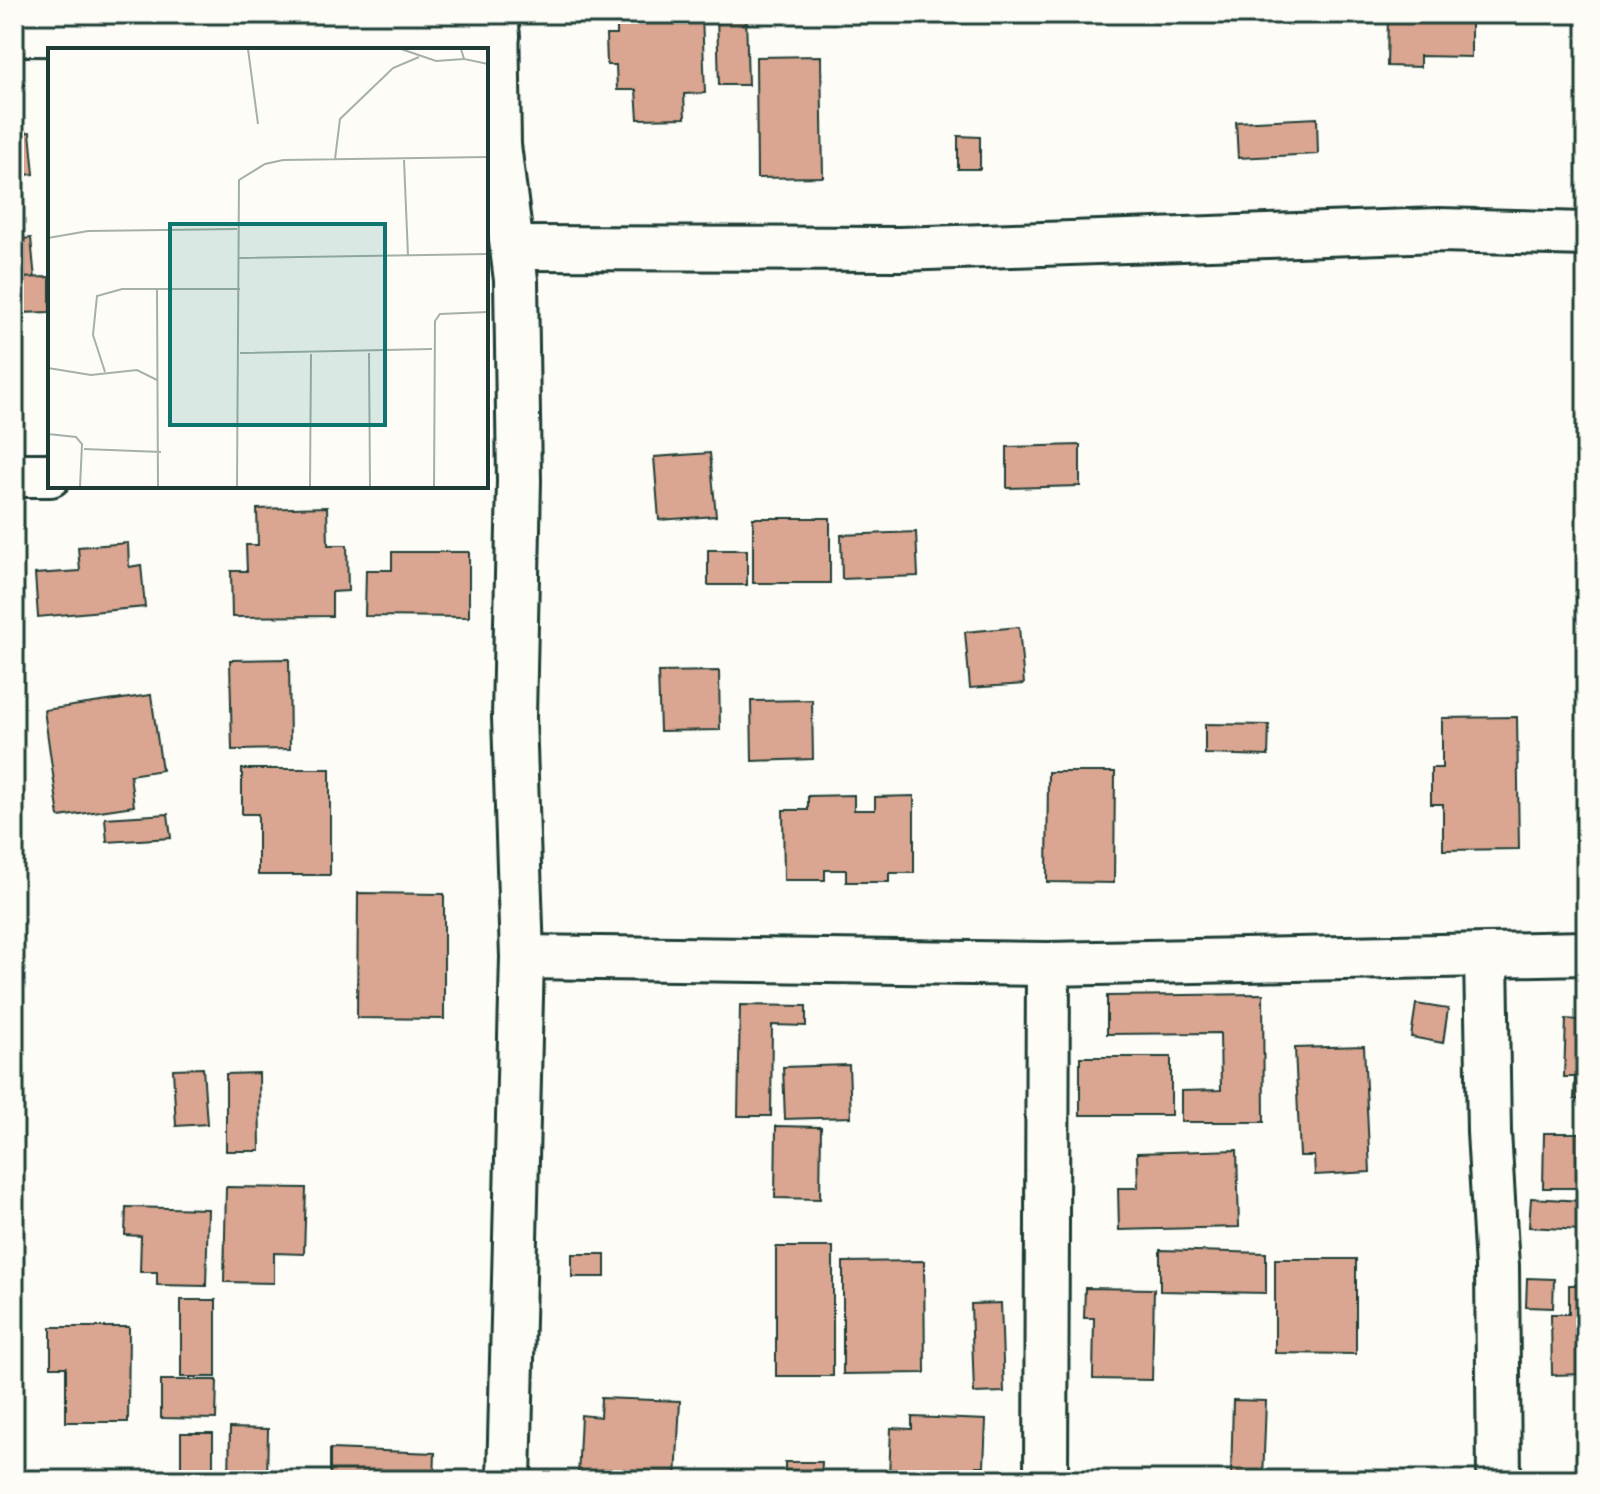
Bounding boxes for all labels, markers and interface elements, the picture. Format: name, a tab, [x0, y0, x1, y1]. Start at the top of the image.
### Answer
inset map	[48, 48, 488, 488]

